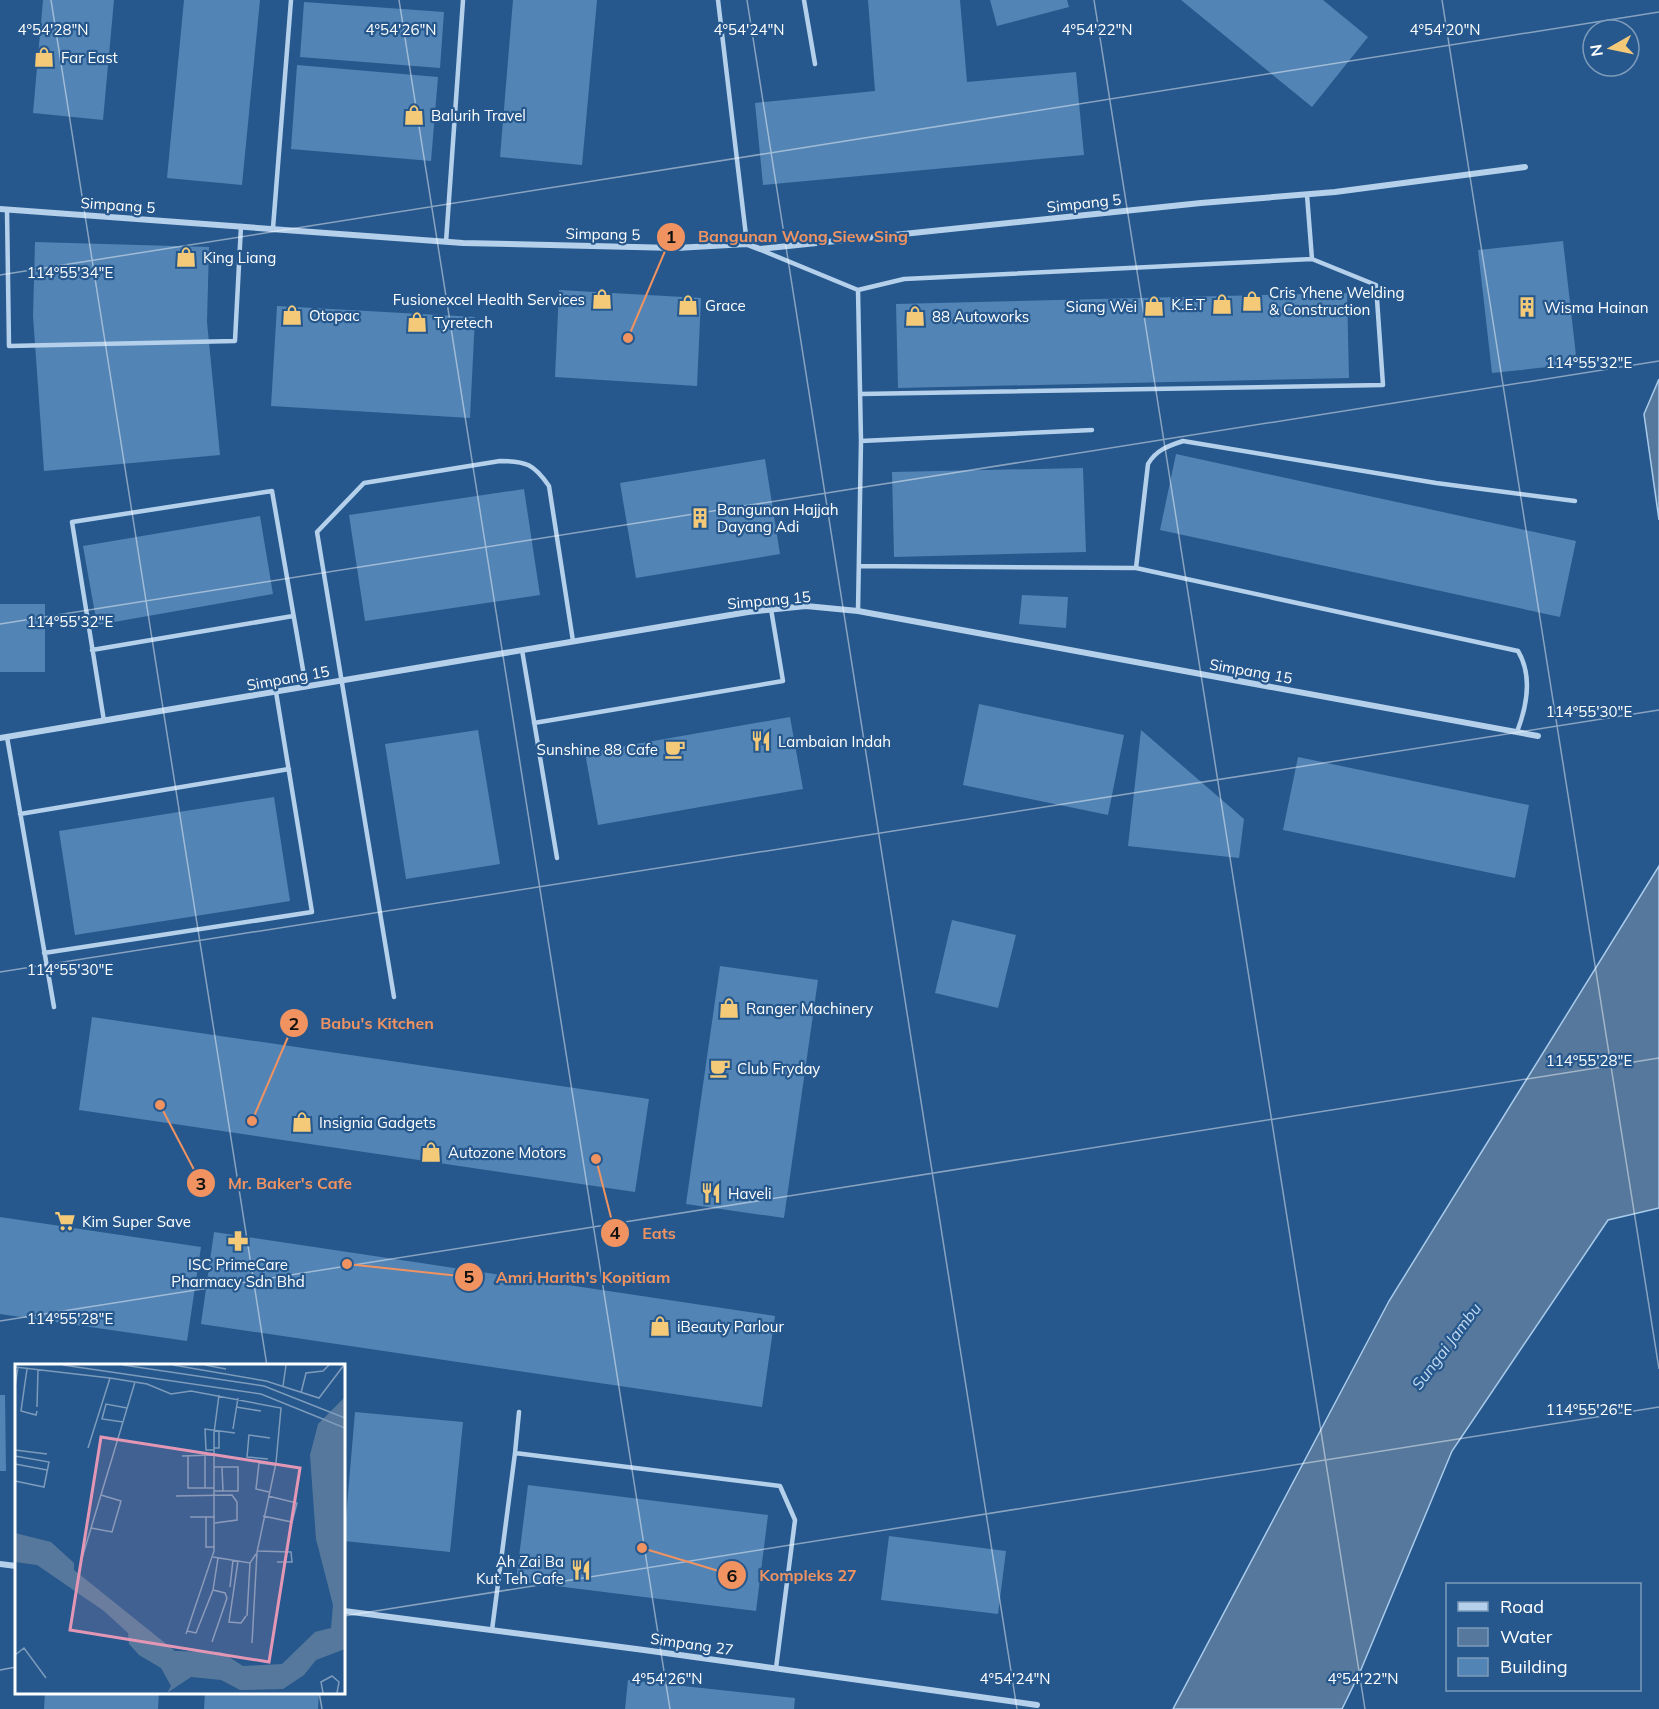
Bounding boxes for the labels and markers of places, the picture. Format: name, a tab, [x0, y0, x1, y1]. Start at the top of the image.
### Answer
shop icon: Far East	[32, 45, 56, 69]
place label: Far East	[61, 48, 118, 67]
shop icon: Balurih Travel	[402, 103, 426, 127]
place label: Balurih Travel	[431, 106, 526, 125]
callout: Bangunan Wong Siew Sing	[656, 220, 920, 254]
shop icon: King Liang	[174, 245, 198, 269]
place label: King Liang	[203, 248, 276, 267]
place label: Cris Yhene Welding & Construction	[1269, 283, 1405, 319]
shop icon: Fusionexcel Health Services	[590, 287, 614, 311]
shop icon: Cris Yhene Welding & Construction	[1240, 289, 1264, 313]
place label: Fusionexcel Health Services	[393, 290, 585, 309]
shop icon: K.E.T	[1210, 292, 1234, 316]
shop icon: Grace	[676, 293, 700, 317]
shop icon: Siang Wei	[1142, 294, 1166, 318]
place label: K.E.T	[1171, 295, 1205, 314]
building icon: Wisma Hainan	[1515, 295, 1539, 319]
place label: Grace	[705, 296, 746, 315]
place label: Siang Wei	[1066, 297, 1137, 316]
place label: Wisma Hainan	[1544, 298, 1648, 317]
shop icon: Otopac	[280, 303, 304, 327]
shop icon: 88 Autoworks	[903, 304, 927, 328]
place label: Otopac	[309, 306, 360, 325]
place label: 88 Autoworks	[932, 307, 1029, 326]
shop icon: Tyretech	[405, 310, 429, 334]
place label: Tyretech	[434, 313, 493, 332]
place label: Bangunan Hajjah Dayang Adi	[717, 500, 839, 536]
building icon: Bangunan Hajjah Dayang Adi	[688, 506, 712, 530]
restaurant icon: Lambaian Indah	[749, 729, 773, 753]
place label: Lambaian Indah	[778, 732, 891, 751]
cafe icon: Sunshine 88 Cafe	[663, 737, 687, 761]
place label: Sunshine 88 Cafe	[537, 740, 658, 759]
shop icon: Ranger Machinery	[717, 996, 741, 1020]
place label: Ranger Machinery	[746, 999, 873, 1018]
callout: Babu's Kitchen	[279, 1006, 446, 1040]
cafe icon: Club Fryday	[708, 1056, 732, 1080]
place label: Club Fryday	[737, 1059, 820, 1078]
shop icon: Insignia Gadgets	[290, 1110, 314, 1134]
place label: Insignia Gadgets	[319, 1113, 436, 1132]
shop icon: Autozone Motors	[419, 1140, 443, 1164]
place label: Autozone Motors	[448, 1143, 566, 1162]
callout: Mr. Baker's Cafe	[186, 1166, 364, 1200]
restaurant icon: Haveli	[699, 1181, 723, 1205]
place label: Haveli	[728, 1184, 772, 1203]
supermarket icon: Kim Super Save	[53, 1209, 77, 1233]
place label: Kim Super Save	[82, 1212, 191, 1231]
callout: Eats	[600, 1216, 687, 1250]
pharmacy icon: ISC PrimeCare Pharmacy Sdn Bhd	[226, 1229, 250, 1253]
place label: ISC PrimeCare Pharmacy Sdn Bhd	[171, 1255, 305, 1291]
callout: Amri Harith's Kopitiam	[454, 1260, 682, 1294]
shop icon: iBeauty Parlour	[648, 1314, 672, 1338]
place label: iBeauty Parlour	[677, 1317, 784, 1336]
place label: Ah Zai Ba Kut Teh Cafe	[476, 1552, 564, 1588]
restaurant icon: Ah Zai Ba Kut Teh Cafe	[569, 1558, 593, 1582]
callout: Kompleks 27	[717, 1558, 869, 1592]

